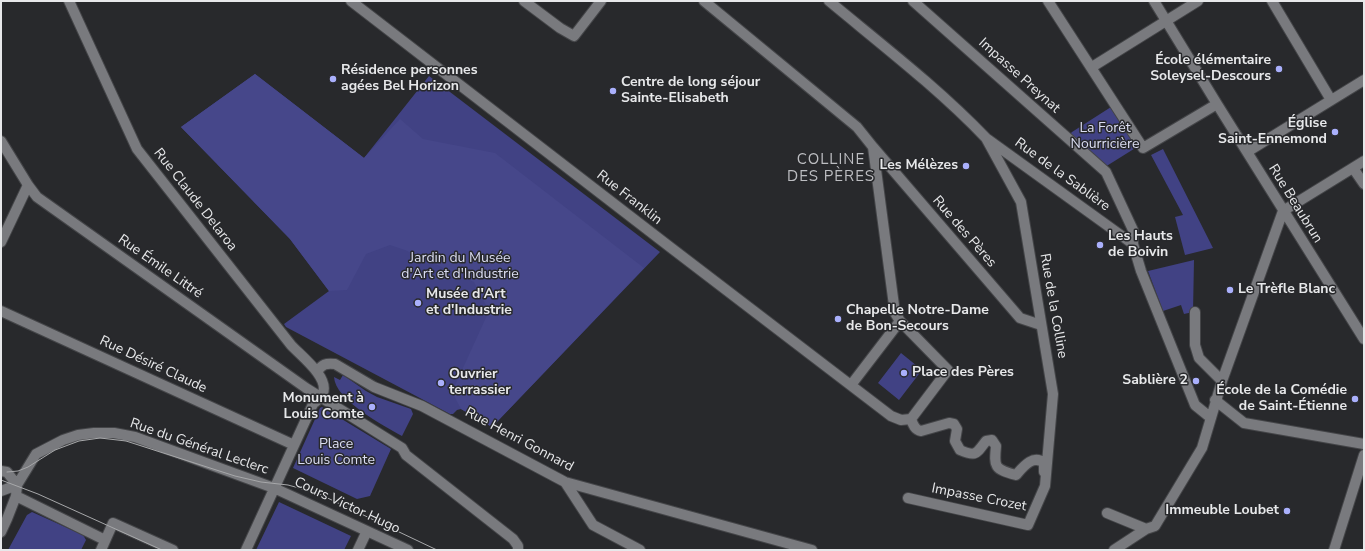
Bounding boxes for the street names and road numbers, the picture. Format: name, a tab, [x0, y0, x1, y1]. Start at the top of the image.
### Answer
street label: Impasse Preynat	[975, 35, 1063, 117]
street label: Rue de la Sablière	[1011, 135, 1113, 215]
street label: Rue Claude Delaroa	[150, 145, 240, 255]
street label: Rue Beaubrun	[1264, 162, 1326, 246]
street label: Rue Franklin	[593, 167, 665, 229]
street label: Rue des Pères	[928, 193, 1000, 271]
street label: Rue Émile Littré	[114, 232, 206, 302]
street label: Rue de la Colline	[1035, 252, 1071, 360]
street label: Rue Désiré Claude	[97, 333, 209, 397]
street label: Rue Henri Gonnard	[462, 404, 576, 476]
street label: Rue du Général Leclerc	[128, 415, 270, 479]
street label: Cours Victor Hugo	[291, 474, 403, 538]
street label: Impasse Crozet	[930, 481, 1028, 515]

